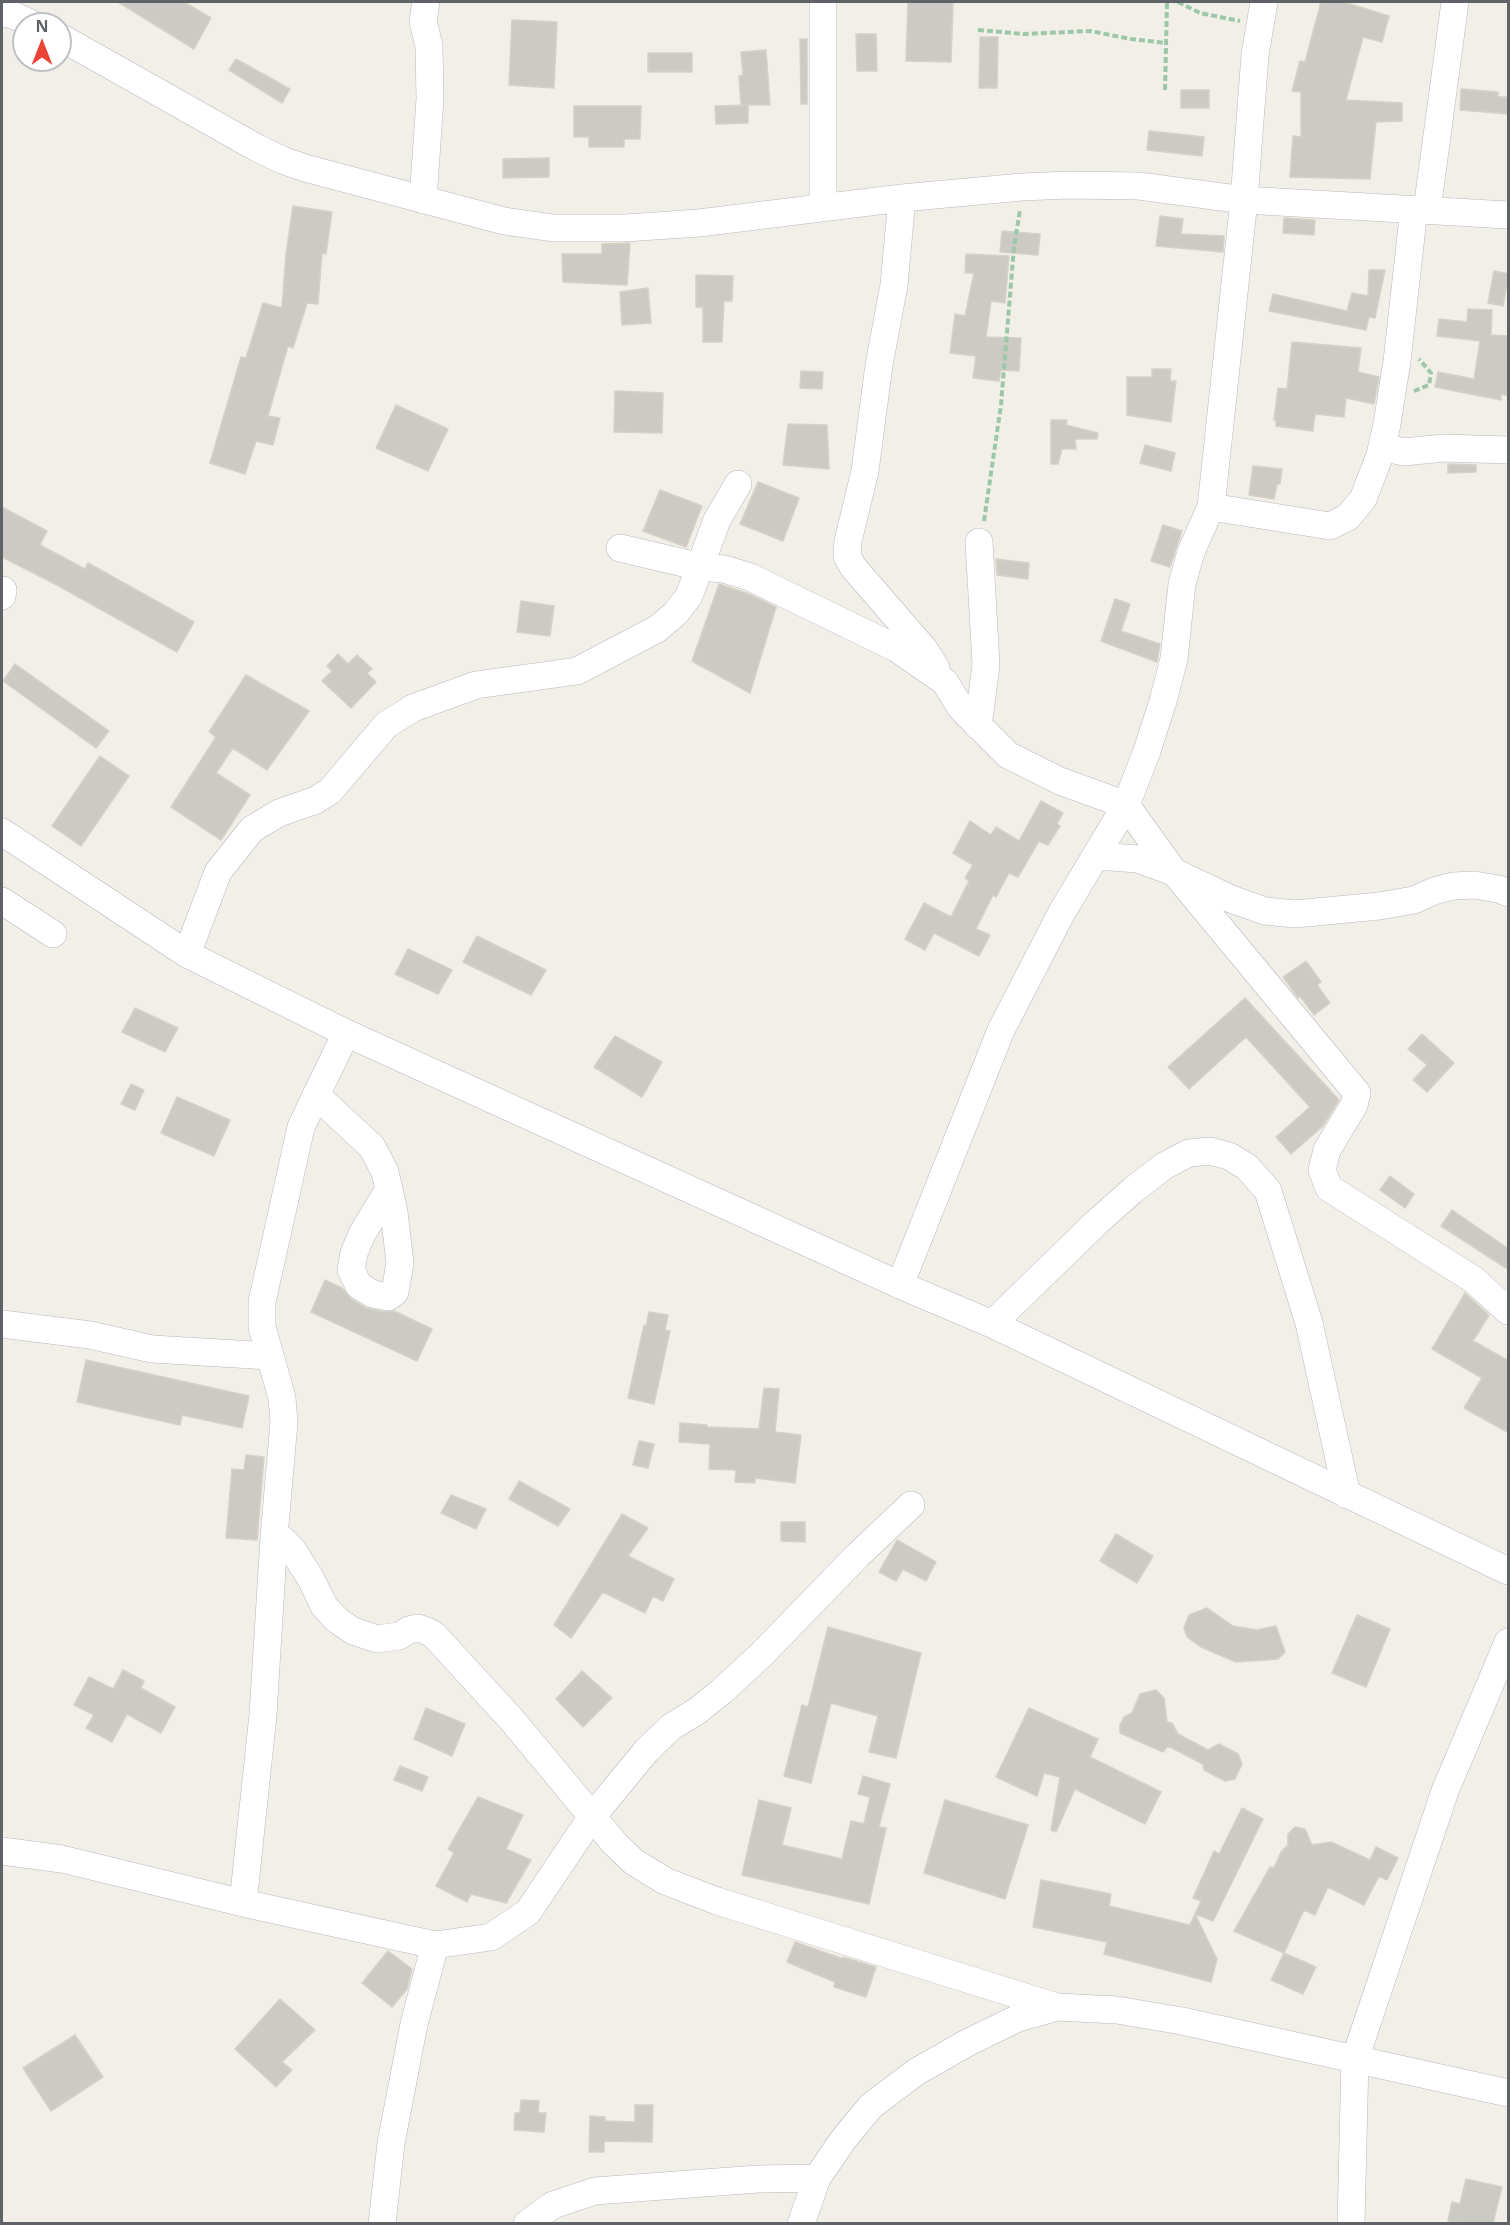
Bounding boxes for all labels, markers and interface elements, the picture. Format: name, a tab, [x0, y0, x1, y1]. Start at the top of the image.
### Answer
north arrow	[12, 12, 72, 72]
text: N	[35, 15, 49, 37]

